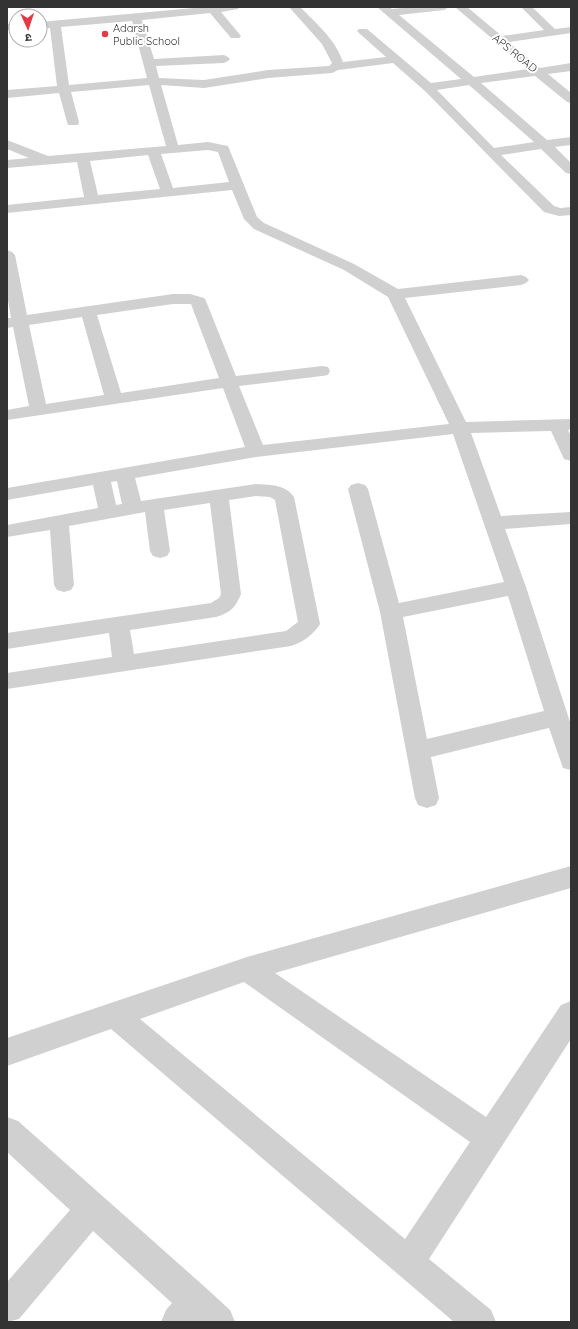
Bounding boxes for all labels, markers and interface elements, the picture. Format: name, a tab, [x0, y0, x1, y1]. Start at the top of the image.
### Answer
north arrow	[8, 8, 48, 48]
place label: Adarsh Public School	[113, 21, 180, 48]
marker: Adarsh Public School	[100, 29, 110, 39]
text: उ	[24, 31, 32, 45]
street label: APS ROAD	[490, 31, 540, 75]

